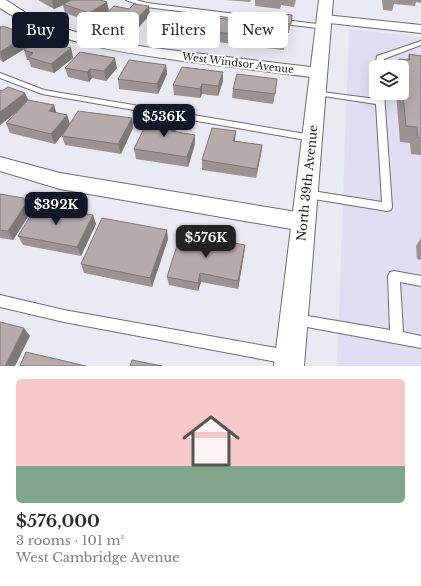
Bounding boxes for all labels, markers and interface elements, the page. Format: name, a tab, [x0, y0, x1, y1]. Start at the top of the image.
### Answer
chip: Buy	[12, 12, 69, 48]
chip: Rent	[77, 12, 139, 48]
chip: Filters	[147, 12, 220, 48]
chip: New	[228, 12, 288, 48]
street label: West Windsor Avenue	[180, 50, 295, 76]
map controls	[369, 60, 409, 100]
button: layers	[369, 60, 409, 100]
pin: $536K	[136, 104, 192, 138]
text: $536K	[142, 108, 186, 125]
street label: North 39th Avenue	[293, 124, 321, 242]
pin: $392K	[28, 192, 84, 226]
text: $392K	[34, 196, 78, 213]
pin: $576K	[178, 225, 234, 259]
text: $576K	[185, 229, 227, 246]
icon: home	[175, 405, 247, 477]
text: $576,000	[16, 511, 100, 532]
text: 3 rooms · 101 m²	[16, 532, 124, 549]
text: West Cambridge Avenue	[16, 549, 180, 566]

